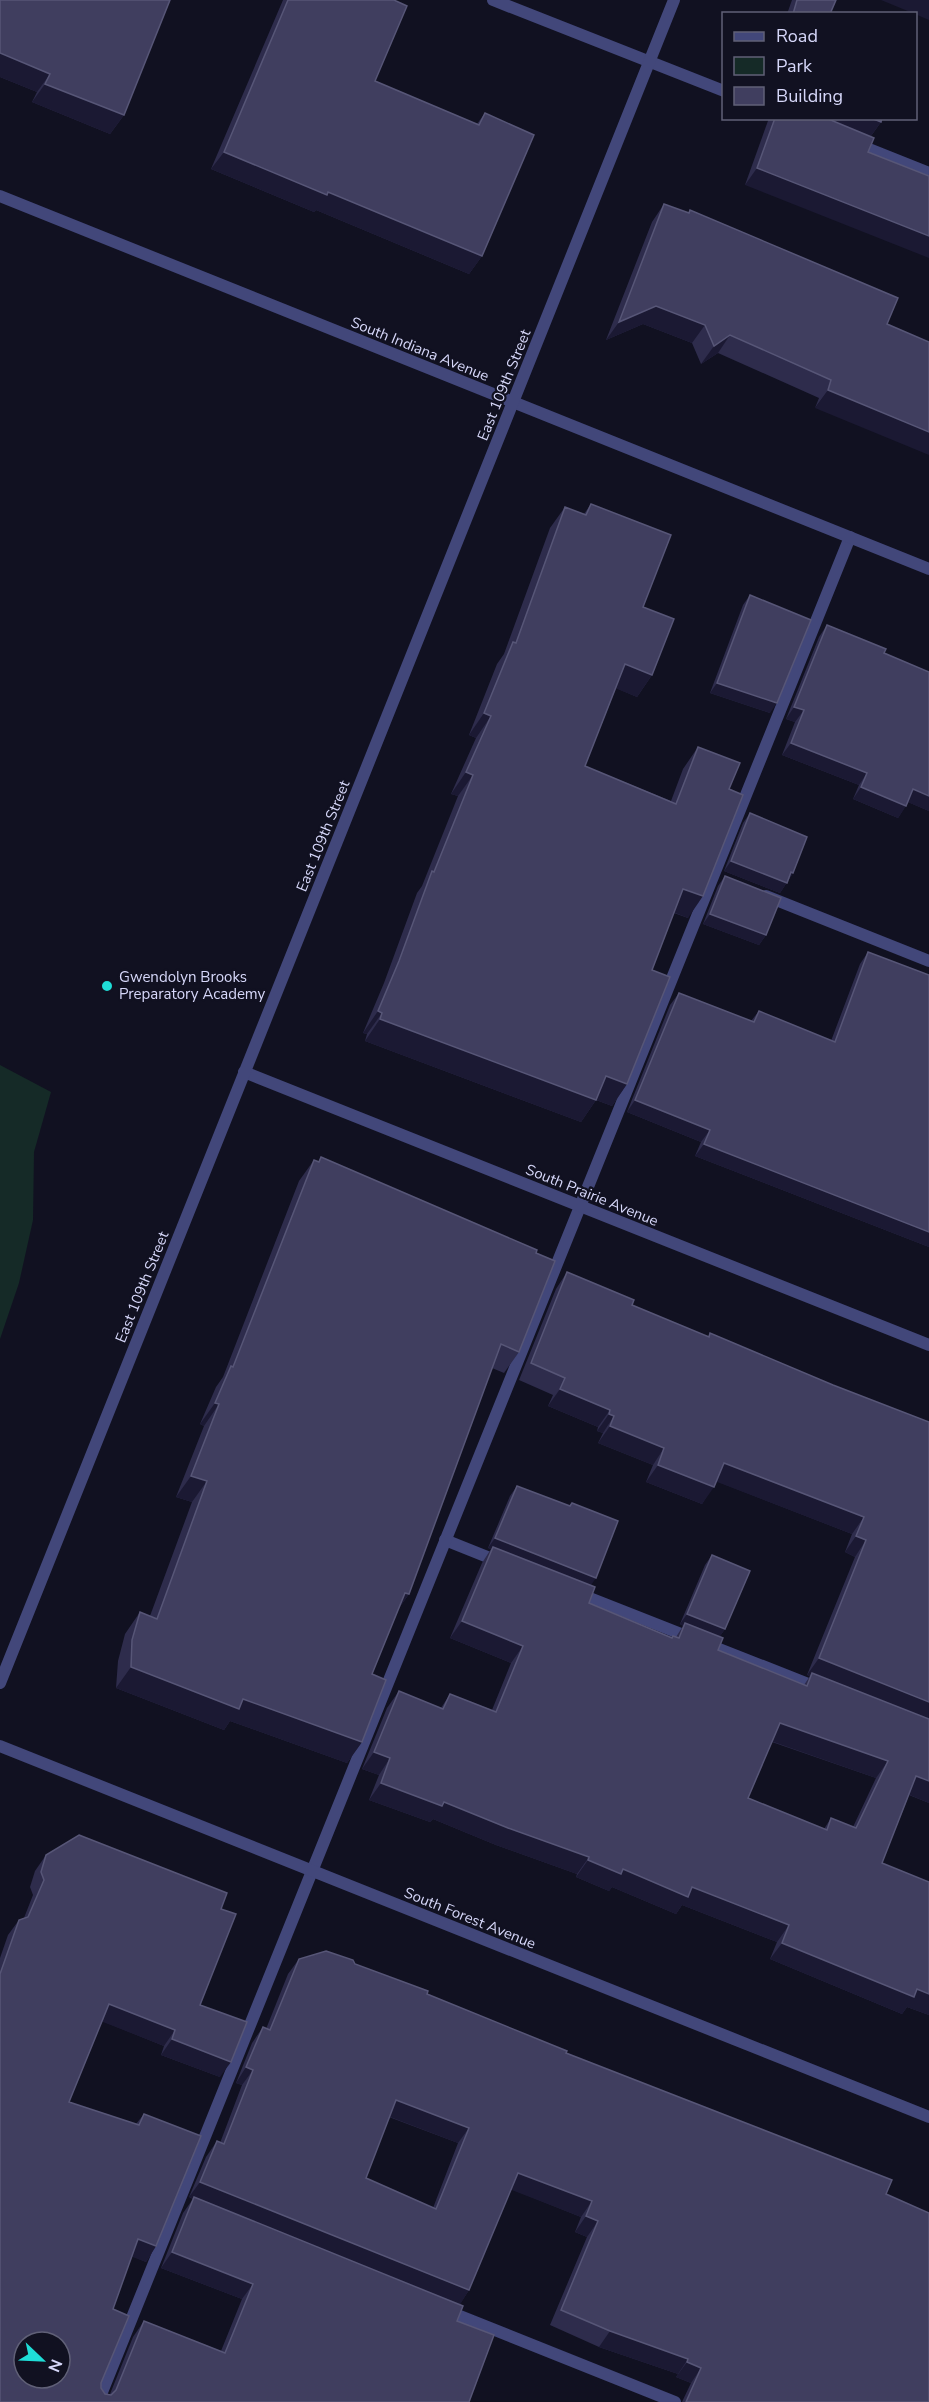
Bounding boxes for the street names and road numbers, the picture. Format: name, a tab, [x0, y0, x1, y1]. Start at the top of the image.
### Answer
street label: South Indiana Avenue	[348, 312, 492, 386]
street label: East 109th Street	[473, 326, 536, 444]
street label: East 109th Street	[292, 777, 355, 895]
street label: South Prairie Avenue	[523, 1159, 661, 1231]
street label: East 109th Street	[111, 1228, 174, 1346]
street label: South Forest Avenue	[401, 1882, 539, 1954]

